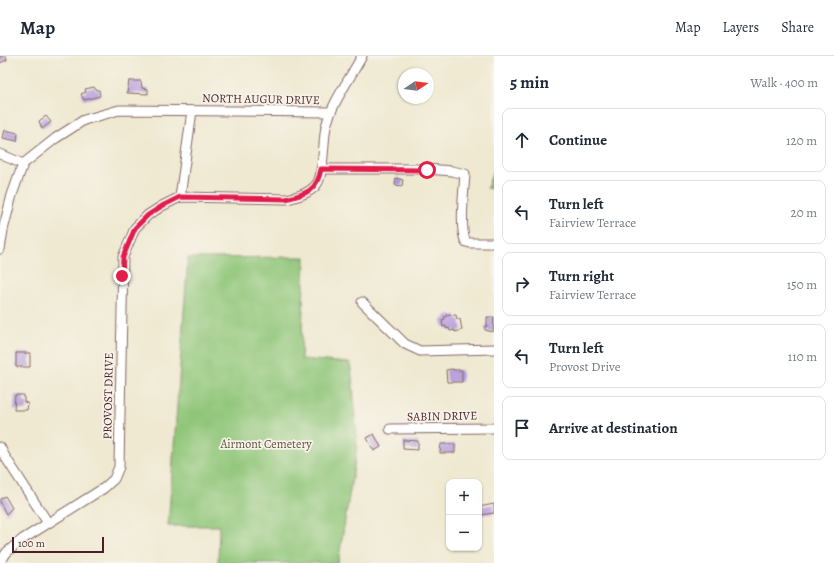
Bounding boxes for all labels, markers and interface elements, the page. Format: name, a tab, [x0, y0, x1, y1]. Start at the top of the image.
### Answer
text: Map	[20, 15, 55, 41]
text: Map	[675, 18, 701, 37]
text: Layers	[723, 18, 759, 37]
text: Share	[781, 18, 814, 37]
north arrow	[398, 68, 434, 104]
text: 5 min	[510, 71, 549, 94]
text: Walk · 400 m	[750, 74, 818, 91]
street label: NORTH AUGUR DRIVE	[202, 90, 320, 108]
icon: ahead	[511, 129, 533, 151]
text: Continue	[549, 130, 607, 150]
text: 120 m	[786, 132, 817, 149]
route start	[418, 161, 436, 179]
text: Turn left	[549, 194, 604, 214]
icon: left	[511, 201, 533, 223]
text: 20 m	[791, 204, 817, 221]
text: Fairview Terrace	[549, 214, 636, 231]
text: Turn right	[549, 266, 614, 286]
route end	[113, 267, 131, 285]
icon: right	[511, 273, 533, 295]
text: 150 m	[787, 276, 817, 293]
text: Fairview Terrace	[549, 286, 636, 303]
text: Turn left	[549, 338, 604, 358]
icon: left	[511, 345, 533, 367]
text: 110 m	[788, 348, 817, 365]
street label: PROVOST DRIVE	[99, 352, 117, 440]
text: Provost Drive	[549, 358, 620, 375]
street label: SABIN DRIVE	[407, 407, 477, 425]
icon: arrive	[511, 417, 533, 439]
text: Arrive at destination	[549, 418, 678, 438]
park label: Airmont Cemetery	[219, 436, 312, 452]
map controls	[446, 479, 482, 551]
button: +	[446, 479, 482, 515]
button: −	[446, 515, 482, 551]
scale bar	[12, 535, 104, 554]
text: 100 m	[18, 536, 45, 551]

